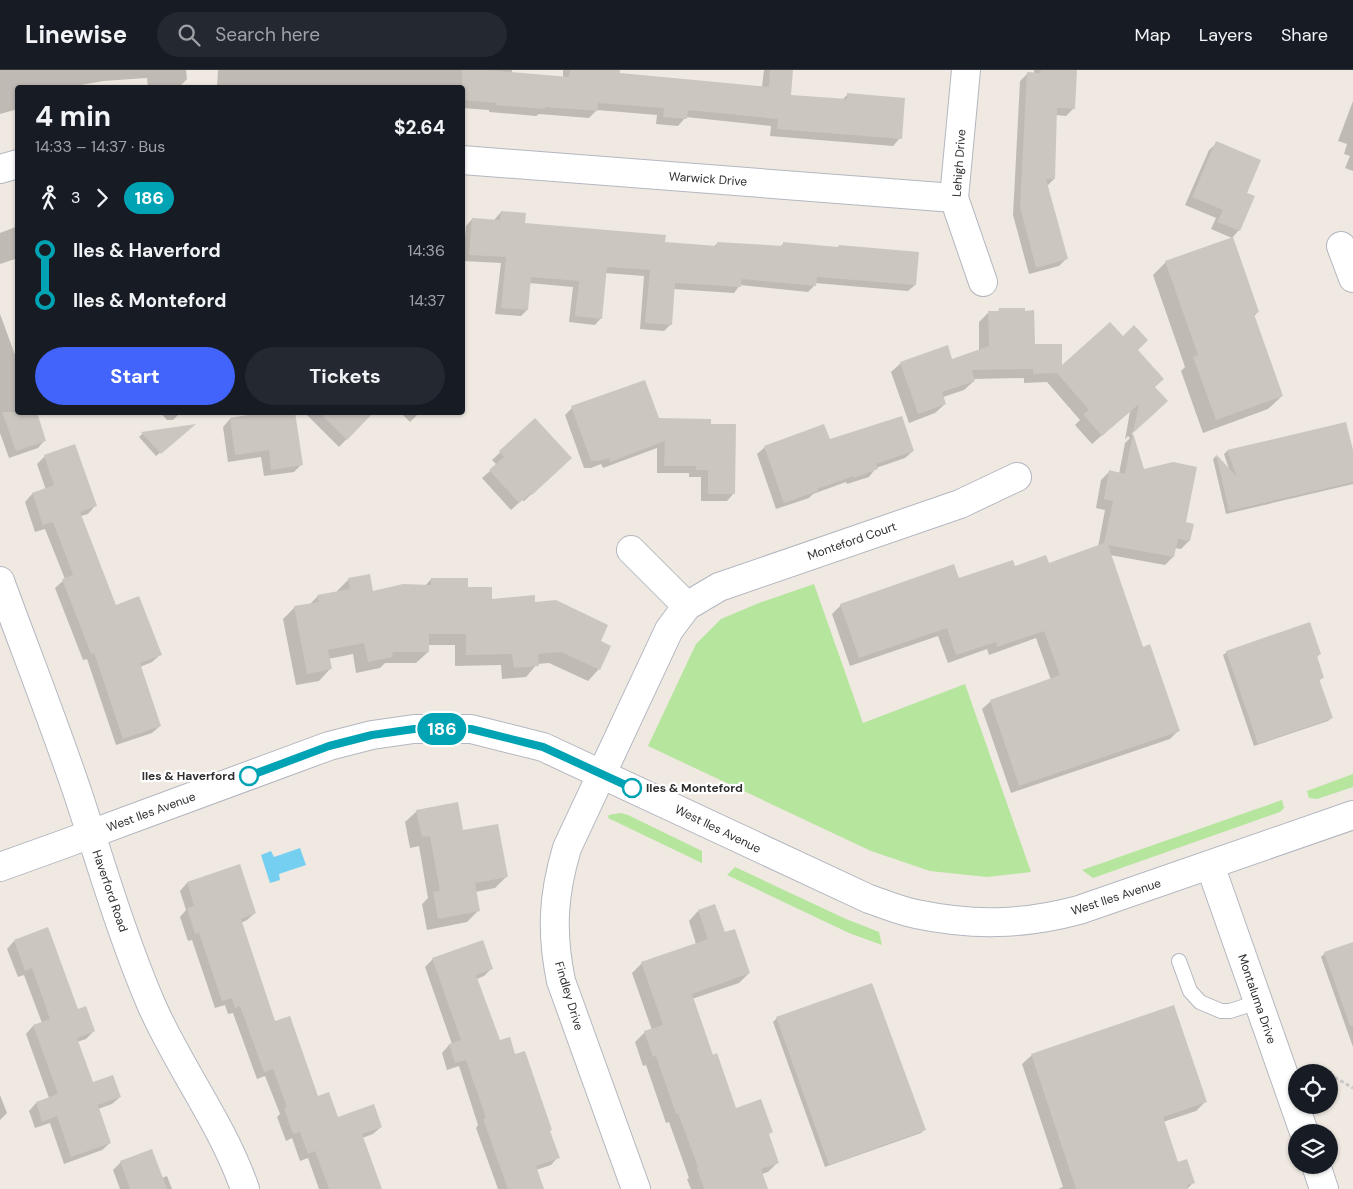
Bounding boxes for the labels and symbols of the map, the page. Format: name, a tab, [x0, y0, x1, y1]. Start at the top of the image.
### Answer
street label: Lehigh Drive	[949, 128, 969, 197]
street label: Warwick Drive	[668, 168, 748, 190]
street label: Monteford Court	[805, 518, 899, 564]
line badge: 186	[413, 713, 471, 745]
marker: Iles & Haverford	[239, 766, 259, 786]
place label: Iles & Haverford	[142, 768, 235, 784]
marker: Iles & Monteford	[622, 778, 642, 798]
place label: Iles & Monteford	[646, 780, 743, 796]
street label: West Iles Avenue	[104, 788, 198, 836]
street label: West Iles Avenue	[672, 801, 764, 857]
street label: Haverford Road	[89, 848, 131, 934]
street label: West Iles Avenue	[1069, 875, 1163, 919]
street label: Montaluma Drive	[1234, 952, 1280, 1046]
street label: Findley Drive	[551, 960, 587, 1033]

